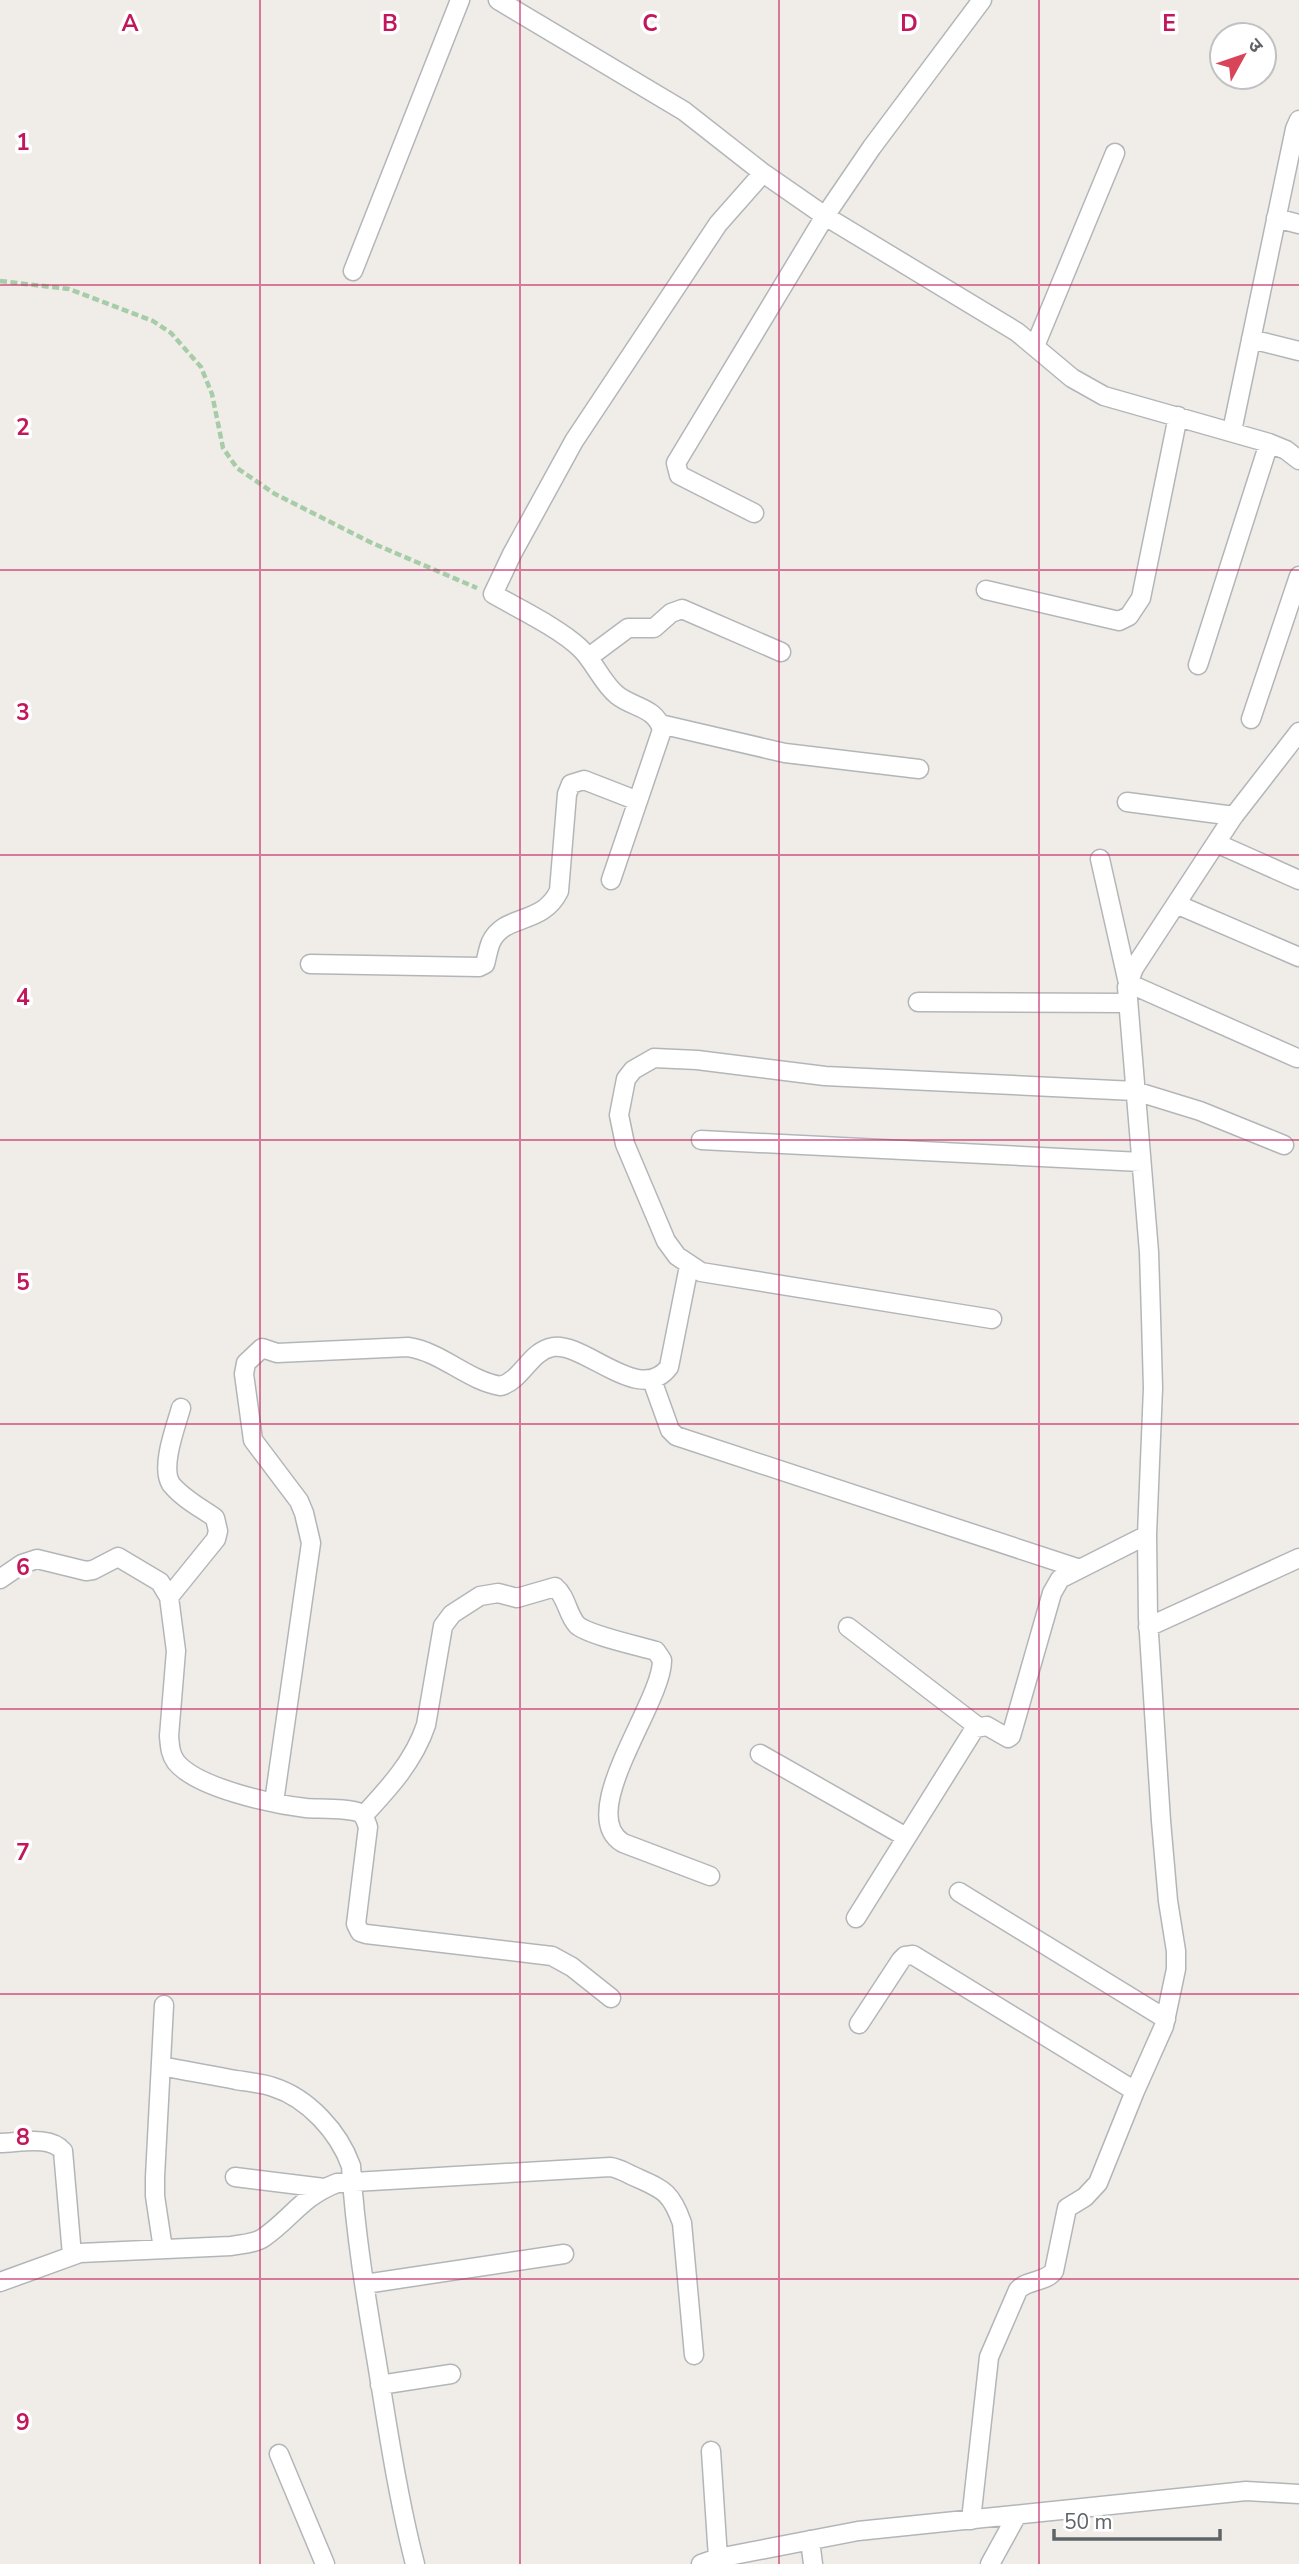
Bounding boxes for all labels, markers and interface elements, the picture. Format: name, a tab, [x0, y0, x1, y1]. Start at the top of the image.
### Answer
text: A	[121, 8, 139, 39]
text: B	[382, 8, 398, 39]
text: C	[642, 8, 658, 39]
text: D	[900, 8, 918, 39]
text: E	[1162, 8, 1176, 39]
north arrow	[1208, 21, 1278, 91]
text: उ	[1242, 33, 1269, 59]
text: 1	[16, 127, 30, 158]
text: 2	[16, 412, 30, 443]
text: 3	[16, 697, 30, 728]
text: 4	[16, 982, 30, 1013]
text: 5	[16, 1267, 30, 1298]
text: 6	[16, 1552, 30, 1583]
text: 7	[16, 1837, 30, 1868]
text: 8	[16, 2122, 30, 2153]
text: 9	[16, 2407, 30, 2438]
scale bar	[1054, 2498, 1220, 2542]
text: 50 m	[1064, 2508, 1113, 2536]

